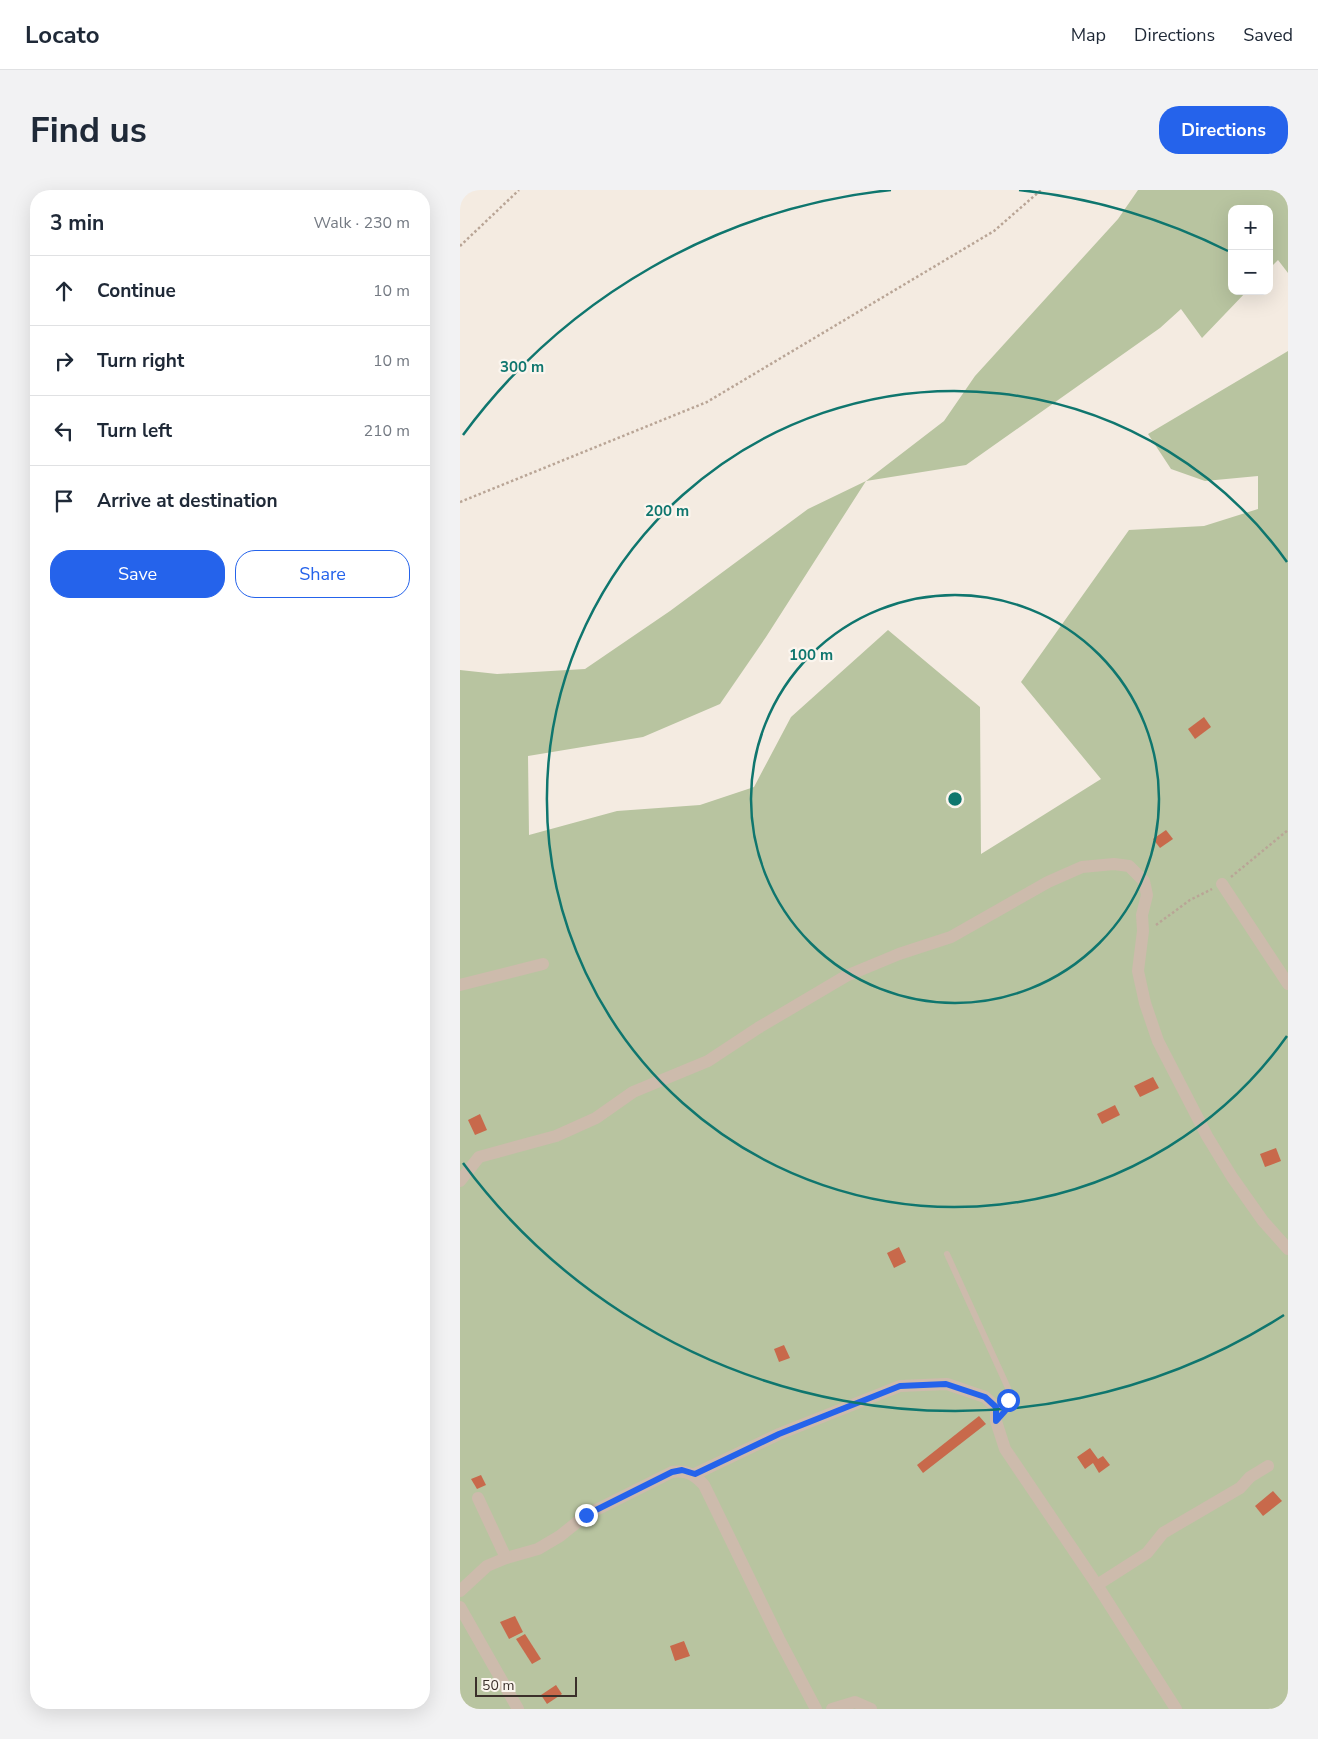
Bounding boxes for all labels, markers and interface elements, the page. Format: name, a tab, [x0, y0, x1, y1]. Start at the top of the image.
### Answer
text: Locato	[25, 19, 100, 51]
text: Map	[1071, 23, 1106, 47]
text: Directions	[1134, 23, 1215, 47]
text: Saved	[1243, 23, 1293, 47]
button: Directions	[1159, 106, 1288, 154]
text: Find us	[30, 107, 147, 154]
map controls	[1228, 205, 1273, 295]
button: +	[1228, 205, 1273, 250]
text: 3 min	[50, 209, 104, 237]
text: Walk · 230 m	[314, 212, 410, 234]
button: −	[1228, 250, 1273, 295]
icon: ahead	[50, 277, 78, 305]
text: Continue	[97, 278, 176, 304]
text: 10 m	[373, 280, 410, 302]
icon: right	[50, 347, 78, 375]
text: Turn right	[97, 348, 184, 374]
text: 10 m	[373, 350, 410, 372]
text: 300 m	[500, 357, 544, 377]
icon: left	[50, 417, 78, 445]
text: Turn left	[97, 418, 172, 444]
text: 210 m	[363, 420, 410, 442]
icon: arrive	[50, 487, 78, 515]
text: Arrive at destination	[97, 488, 278, 514]
text: 200 m	[645, 501, 689, 521]
button: Save	[50, 550, 225, 598]
button: Share	[235, 550, 410, 598]
text: 100 m	[789, 645, 833, 665]
centre of rings	[946, 790, 964, 808]
route start	[997, 1389, 1020, 1412]
route end	[575, 1504, 598, 1527]
scale bar	[475, 1674, 578, 1697]
text: 50 m	[482, 1676, 514, 1695]

